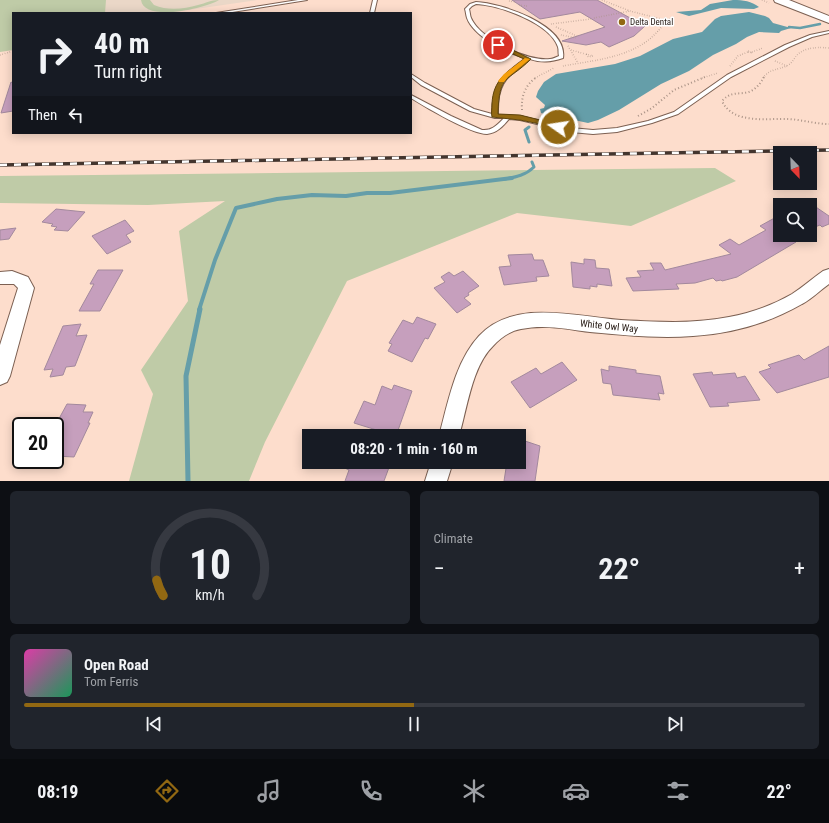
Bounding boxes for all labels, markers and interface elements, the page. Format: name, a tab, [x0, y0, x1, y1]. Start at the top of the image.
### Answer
marker: Delta Dental	[617, 17, 627, 27]
place label: Delta Dental	[630, 17, 673, 27]
text: 40 m	[94, 27, 150, 60]
icon: right	[28, 28, 80, 80]
pin	[481, 28, 515, 62]
icon: arrive	[487, 34, 509, 56]
text: Turn right	[94, 61, 162, 82]
icon: left	[65, 104, 87, 126]
text: Then	[28, 106, 57, 124]
position arrow	[537, 106, 579, 148]
north arrow	[773, 146, 817, 190]
map controls	[773, 146, 817, 242]
button: search	[773, 198, 817, 242]
street label: White Owl Way	[580, 317, 638, 335]
speed limit sign: 20	[12, 417, 64, 469]
text: 08:20 · 1 min · 160 m	[350, 440, 478, 458]
text: Climate	[434, 531, 473, 546]
text: 10	[189, 539, 231, 588]
text: 22°	[598, 551, 640, 586]
text: −	[434, 556, 445, 581]
text: +	[794, 556, 805, 581]
text: km/h	[195, 586, 224, 602]
text: Open Road	[84, 656, 149, 674]
text: Tom Ferris	[84, 674, 138, 689]
icon: previous	[143, 713, 165, 735]
icon: pause	[403, 713, 425, 735]
icon: next	[664, 713, 686, 735]
icon: directions	[153, 777, 181, 805]
icon: music	[255, 777, 283, 805]
icon: phone	[357, 777, 385, 805]
icon: climate	[460, 777, 488, 805]
icon: car	[562, 777, 590, 805]
icon: filters	[664, 777, 692, 805]
text: 08:19	[37, 781, 78, 802]
text: 22°	[767, 781, 792, 802]

